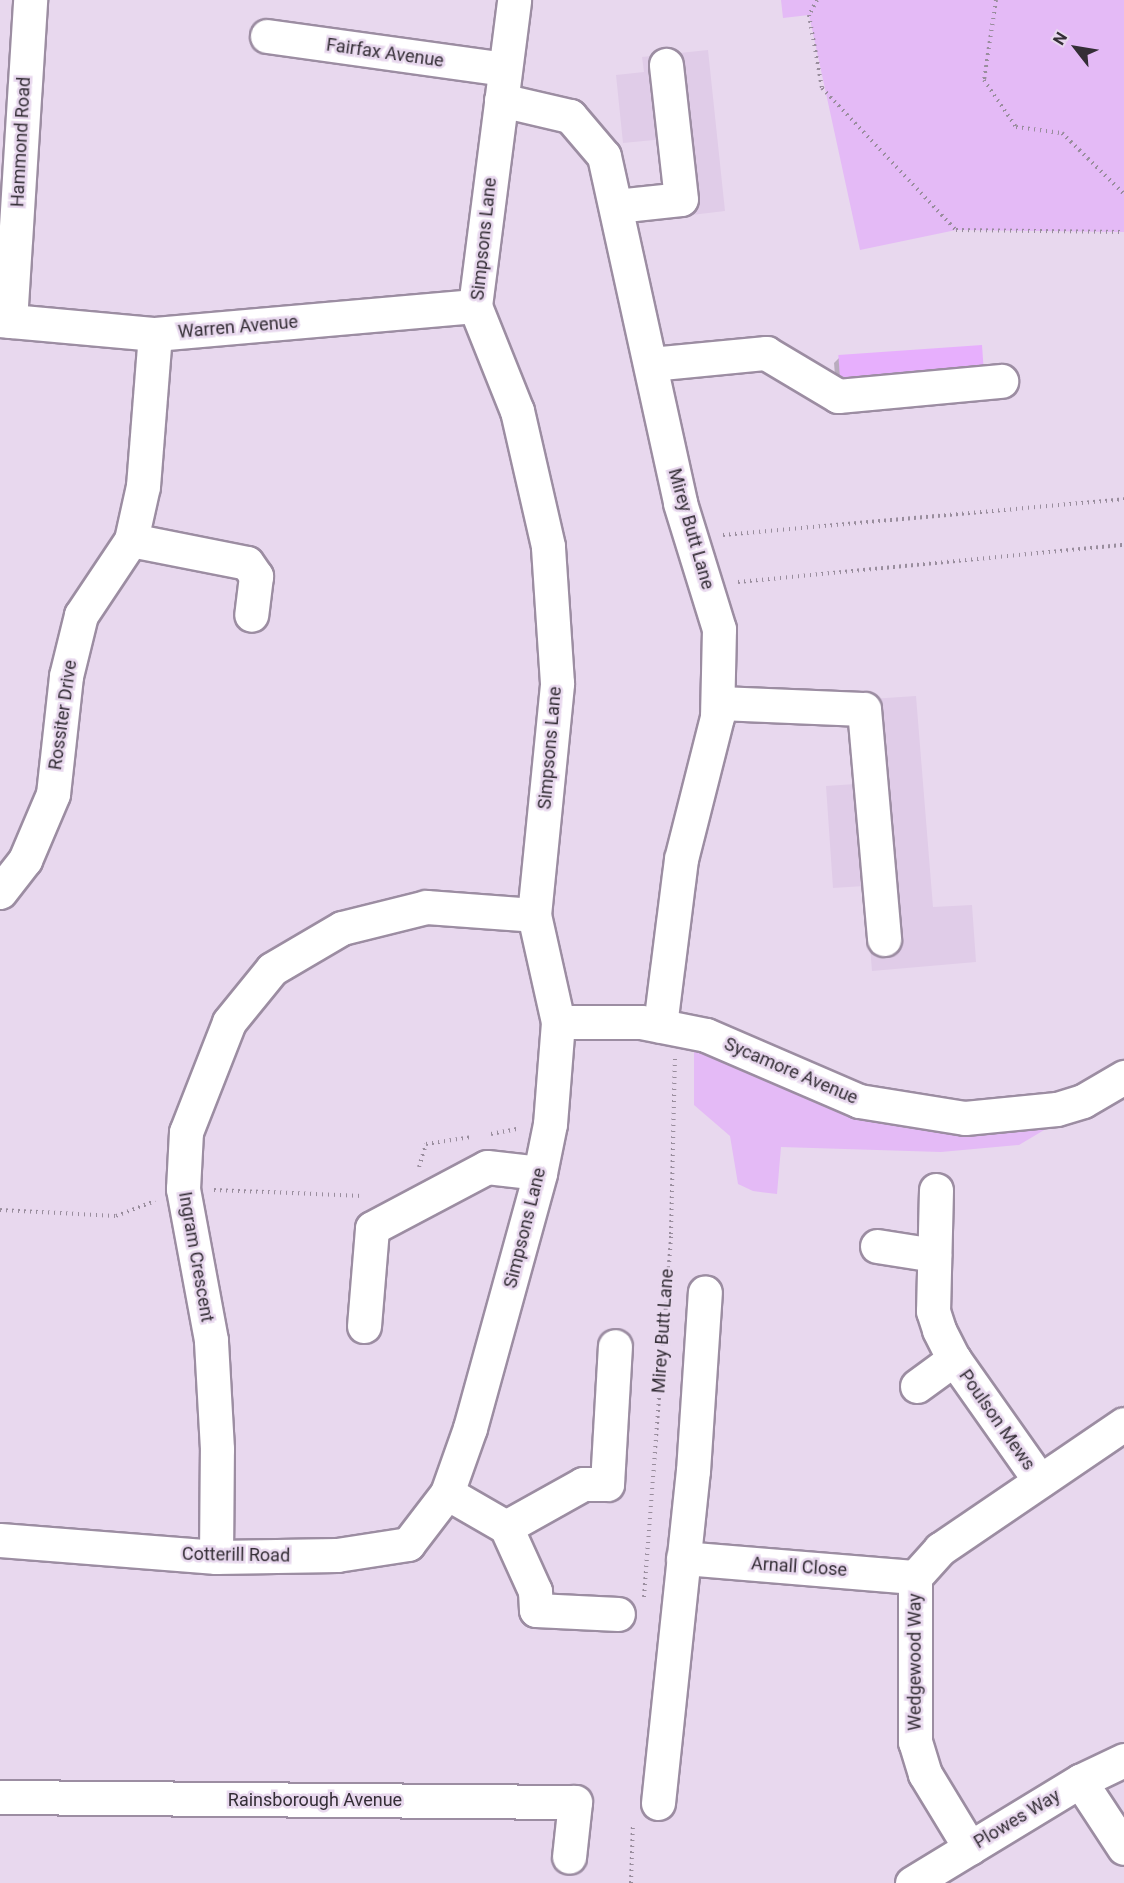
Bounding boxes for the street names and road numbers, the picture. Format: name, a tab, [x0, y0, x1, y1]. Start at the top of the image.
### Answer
street label: Fairfax Avenue	[325, 34, 445, 72]
street label: Hammond Road	[7, 76, 35, 208]
street label: Simpsons Lane	[467, 177, 501, 301]
street label: Warren Avenue	[177, 311, 299, 343]
street label: Mirey Butt Lane	[663, 466, 719, 592]
street label: Rossiter Drive	[45, 659, 81, 771]
street label: Simpsons Lane	[534, 686, 566, 810]
street label: Sycamore Avenue	[721, 1033, 861, 1109]
street label: Simpsons Lane	[500, 1166, 550, 1290]
street label: Ingram Crescent	[174, 1190, 218, 1324]
street label: Mirey Butt Lane	[648, 1268, 678, 1394]
street label: Poulson Mews	[954, 1366, 1040, 1474]
street label: Cotterill Road	[182, 1543, 290, 1567]
street label: Arnall Close	[750, 1553, 848, 1581]
street label: Wedgewood Way	[904, 1593, 926, 1731]
street label: Plowes Way	[970, 1785, 1064, 1853]
street label: Rainsborough Avenue	[228, 1789, 402, 1811]

